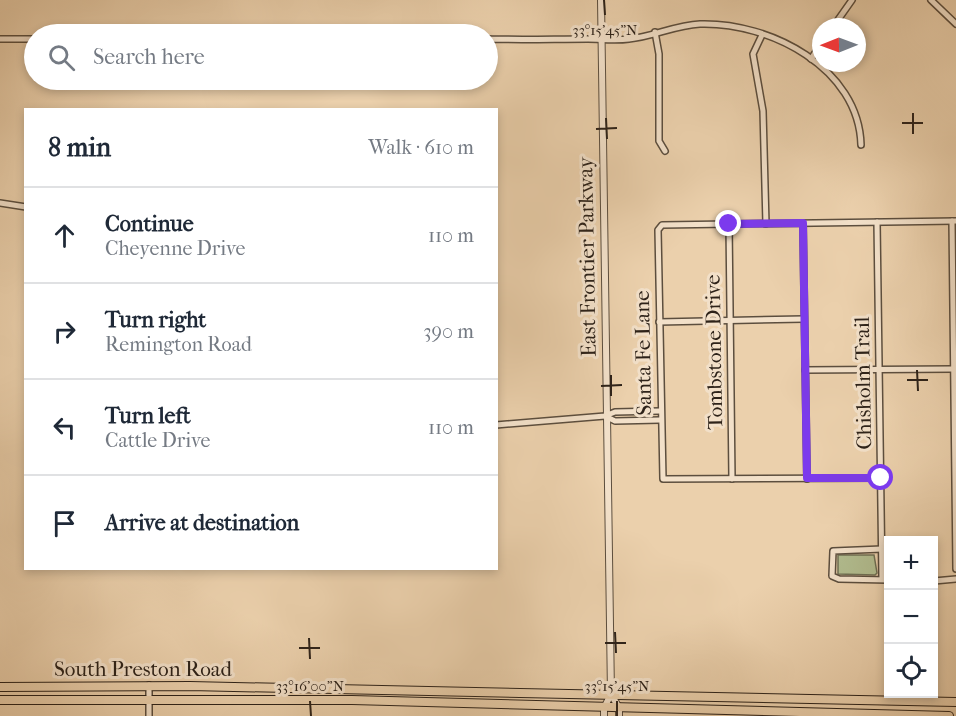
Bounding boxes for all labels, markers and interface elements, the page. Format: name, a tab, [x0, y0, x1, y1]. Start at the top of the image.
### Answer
north arrow	[812, 18, 866, 72]
text: 33°15'45"N	[573, 21, 638, 39]
search box	[24, 24, 498, 90]
icon: search	[45, 41, 78, 74]
text: Search here	[93, 44, 205, 70]
text: 8 min	[48, 132, 111, 163]
text: Walk · 610 m	[368, 136, 474, 159]
street label: East Frontier Parkway	[573, 156, 601, 357]
route end	[715, 210, 741, 236]
text: Continue	[105, 211, 194, 237]
icon: ahead	[48, 219, 81, 252]
text: 110 m	[428, 224, 474, 247]
text: Cheyenne Drive	[105, 237, 245, 260]
street label: Tombstone Drive	[701, 274, 727, 430]
street label: Santa Fe Lane	[630, 290, 656, 416]
text: Turn right	[105, 307, 206, 333]
icon: right	[48, 315, 81, 348]
street label: Chisholm Trail	[850, 316, 876, 450]
text: 390 m	[423, 320, 474, 343]
text: Remington Road	[105, 333, 252, 356]
text: Turn left	[105, 403, 191, 429]
icon: left	[48, 411, 81, 444]
text: 110 m	[428, 416, 474, 439]
text: Cattle Drive	[105, 429, 210, 452]
route start	[867, 464, 893, 490]
icon: arrive	[48, 507, 81, 540]
text: Arrive at destination	[105, 510, 299, 536]
map controls	[884, 536, 938, 698]
button: +	[884, 536, 938, 590]
button: −	[884, 590, 938, 644]
button: locate	[884, 644, 938, 698]
street label: South Preston Road	[54, 657, 233, 681]
text: 33°16'00"N	[276, 677, 345, 695]
text: 33°15'45"N	[585, 677, 650, 695]

